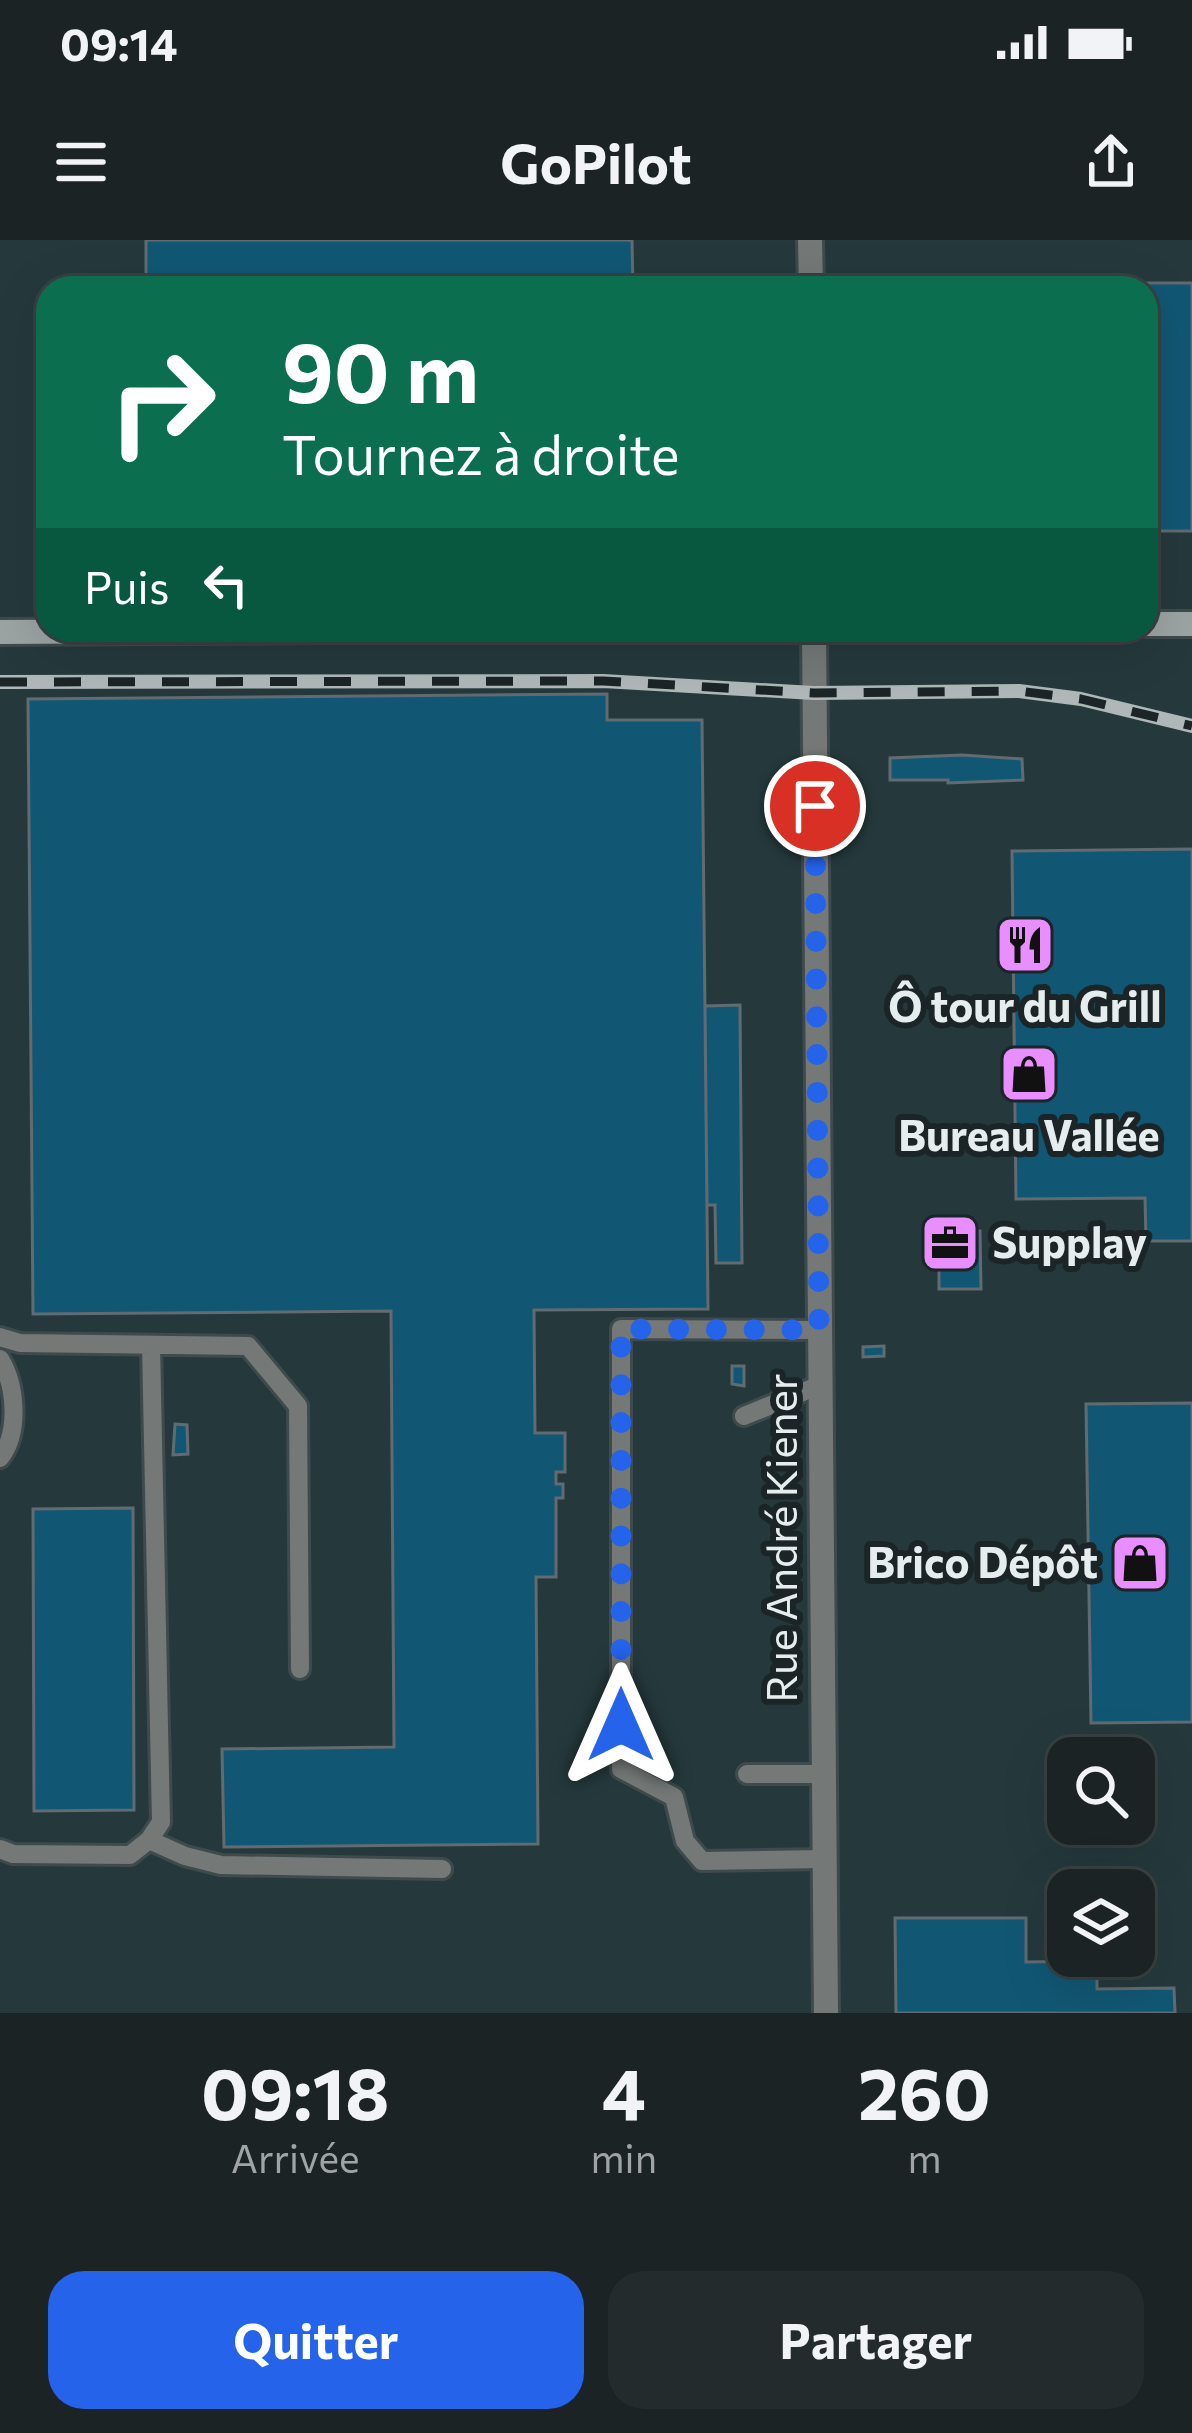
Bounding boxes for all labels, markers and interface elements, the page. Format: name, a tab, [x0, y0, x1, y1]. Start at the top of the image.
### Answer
text: 09:14	[60, 15, 178, 70]
icon: menu	[48, 129, 114, 195]
text: GoPilot	[500, 129, 692, 195]
icon: share	[1078, 129, 1144, 195]
text: 90 m	[282, 318, 479, 420]
icon: right	[84, 324, 240, 480]
text: Tournez à droite	[282, 420, 680, 486]
icon: left	[193, 552, 259, 618]
text: Puis	[84, 558, 169, 613]
pin	[764, 755, 866, 857]
icon: arrive	[782, 773, 848, 839]
restaurant icon: Ô tour du Grill	[994, 914, 1056, 976]
place label: Ô tour du Grill	[888, 979, 1162, 1031]
shop icon: Bureau Vallée	[998, 1043, 1060, 1105]
place label: Bureau Vallée	[898, 1108, 1160, 1160]
office icon: Supplay	[919, 1212, 981, 1274]
place label: Supplay	[992, 1215, 1147, 1267]
street label: Rue André Kiener	[754, 1373, 806, 1703]
shop icon: Brico Dépôt	[1109, 1532, 1171, 1594]
place label: Brico Dépôt	[867, 1535, 1098, 1587]
position arrow	[558, 1662, 684, 1788]
map controls	[1047, 1737, 1155, 1977]
button: search	[1047, 1737, 1155, 1845]
button: layers	[1047, 1869, 1155, 1977]
text: 09:18	[201, 2047, 390, 2135]
text: 4	[602, 2047, 646, 2135]
text: 260	[858, 2047, 991, 2135]
text: Arrivée	[231, 2133, 360, 2181]
text: min	[591, 2133, 657, 2181]
text: m	[907, 2133, 941, 2181]
button: Quitter	[48, 2271, 584, 2409]
button: Partager	[608, 2271, 1144, 2409]

